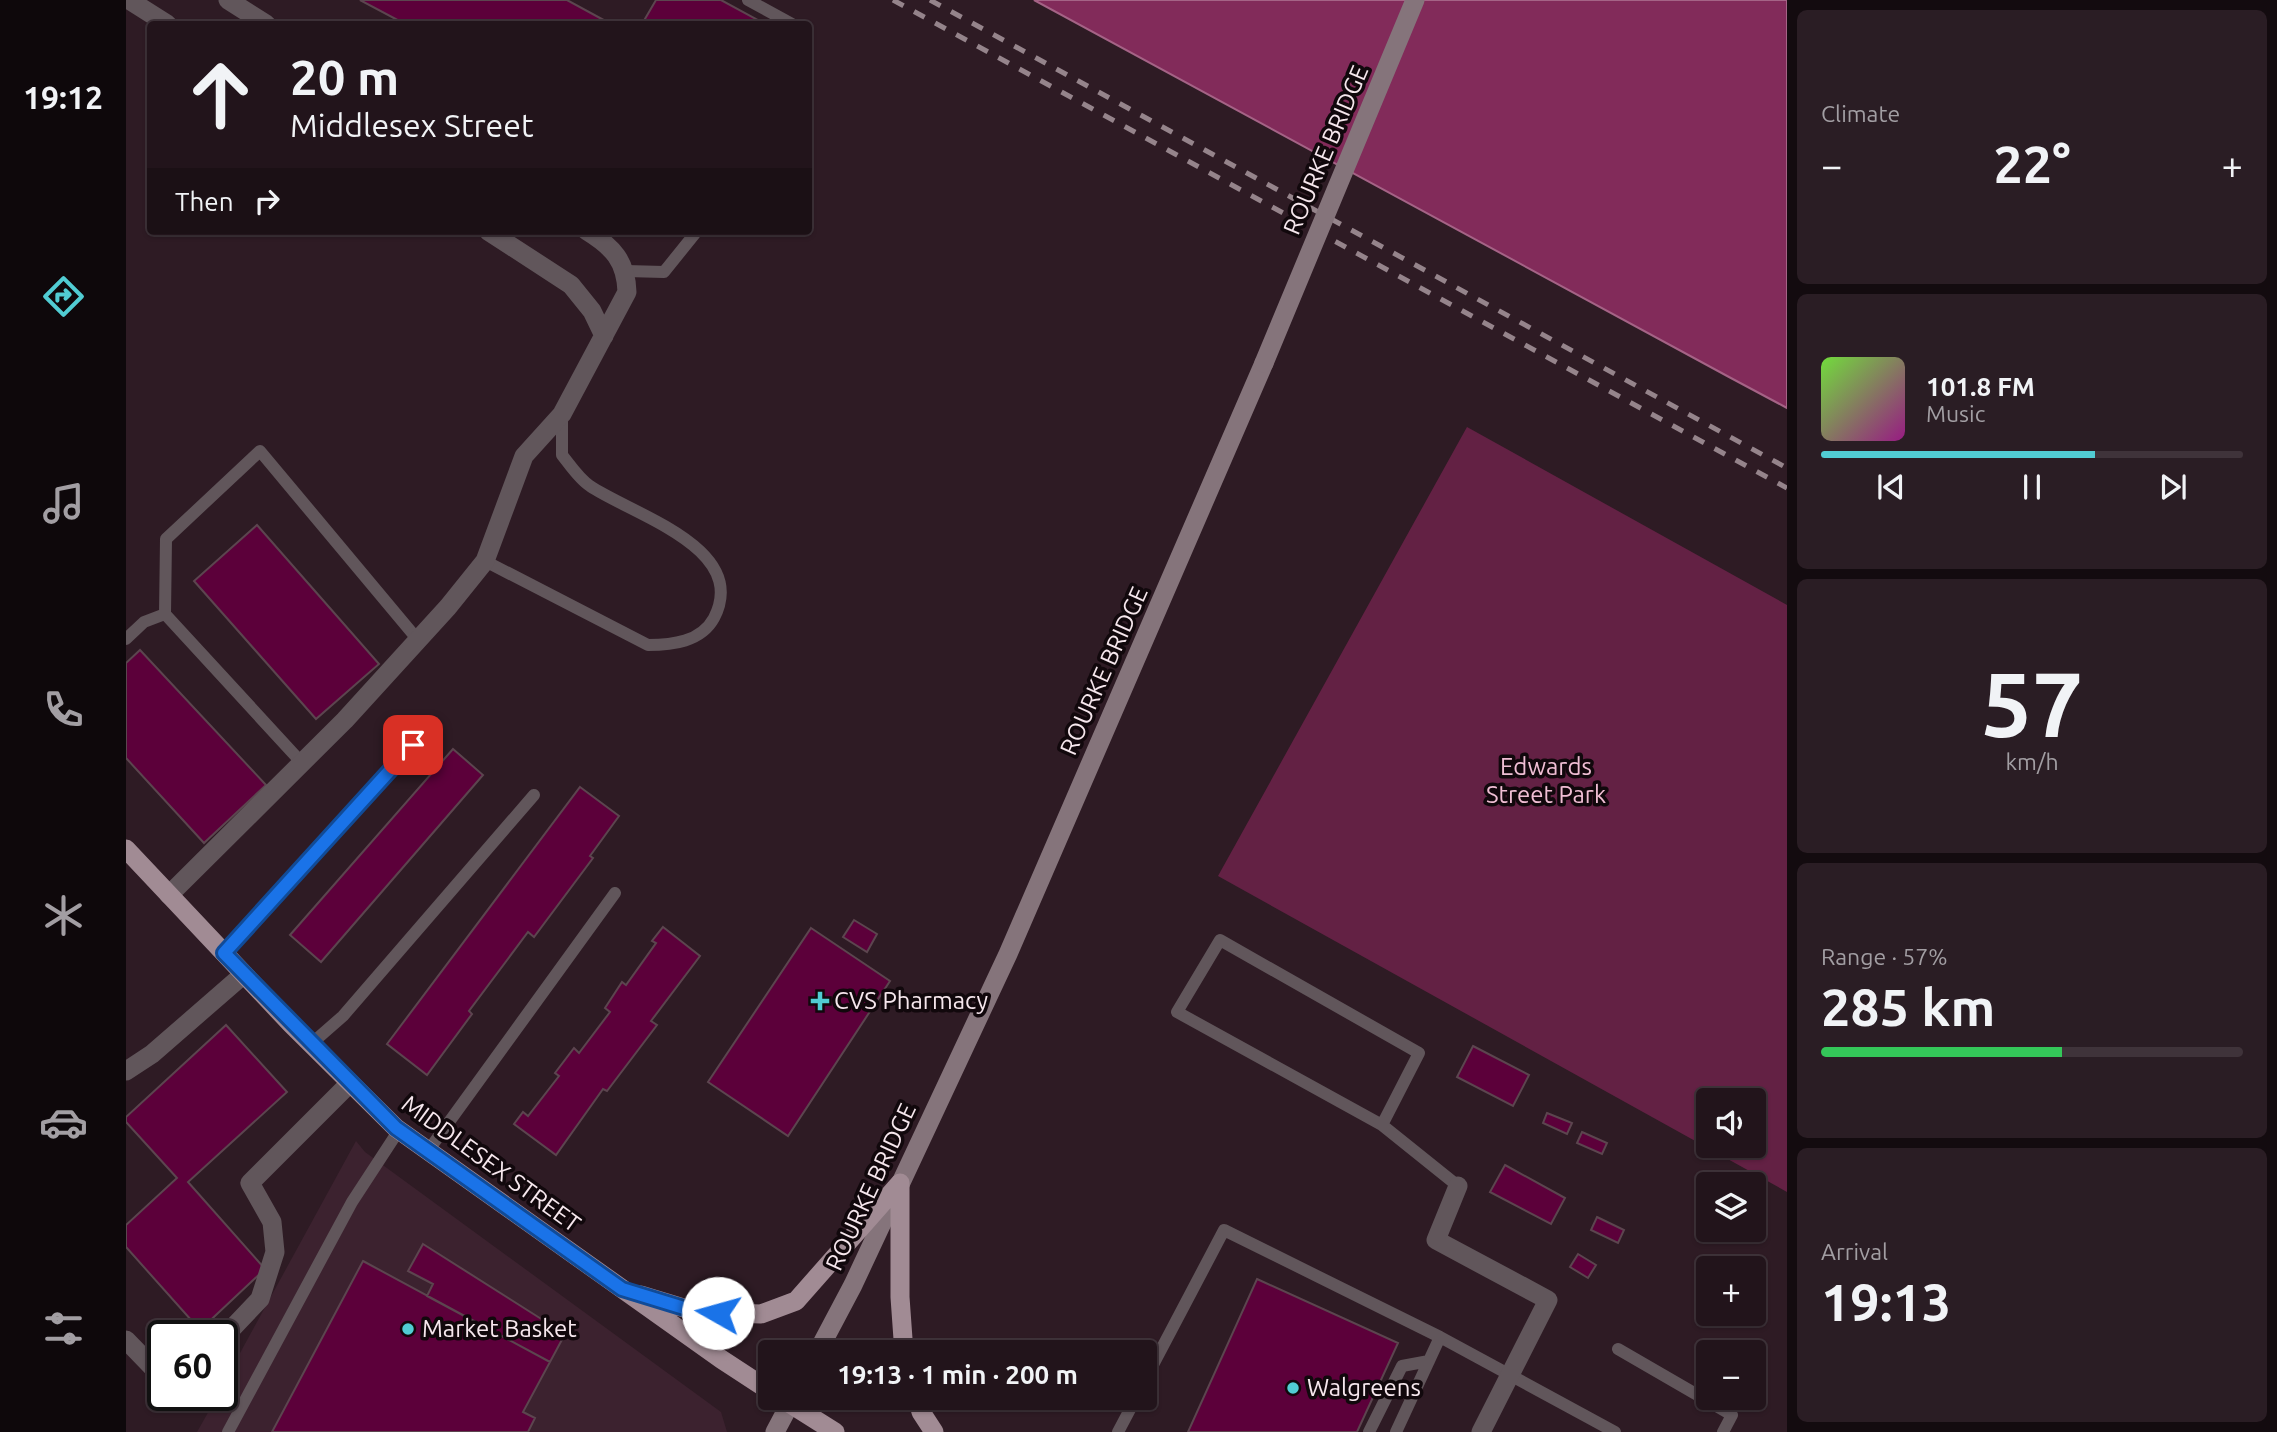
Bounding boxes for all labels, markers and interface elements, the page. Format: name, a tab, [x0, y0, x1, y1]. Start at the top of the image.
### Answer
icon: ahead	[175, 49, 266, 140]
text: 20 m	[290, 49, 399, 104]
street label: ROURKE BRIDGE	[1278, 61, 1373, 238]
text: 19:12	[23, 79, 103, 115]
text: Climate	[1821, 101, 1900, 126]
text: Middlesex Street	[290, 107, 533, 143]
text: 22°	[1993, 135, 2071, 193]
text: −	[1821, 144, 1842, 186]
text: +	[2222, 144, 2243, 186]
icon: right	[248, 182, 286, 220]
text: Then	[175, 187, 234, 216]
icon: directions	[39, 272, 88, 321]
text: 101.8 FM	[1926, 372, 2035, 401]
text: Music	[1926, 401, 1985, 426]
icon: previous	[1872, 468, 1910, 506]
icon: pause	[2013, 468, 2051, 506]
icon: next	[2154, 468, 2192, 506]
icon: music	[39, 479, 88, 528]
street label: ROURKE BRIDGE	[1054, 583, 1153, 759]
text: 57	[1981, 652, 2083, 754]
icon: phone	[39, 685, 88, 734]
pin	[383, 715, 443, 775]
icon: arrive	[394, 726, 432, 764]
text: km/h	[2005, 749, 2059, 774]
park label: Edwards Street Park	[1486, 753, 1606, 808]
icon: climate	[39, 891, 88, 940]
text: Range · 57%	[1821, 944, 1948, 969]
text: 285 km	[1821, 978, 1995, 1036]
place label: CVS Pharmacy	[834, 987, 988, 1014]
marker: CVS Pharmacy	[812, 993, 828, 1009]
map controls	[1696, 1088, 1766, 1410]
button: sound	[1696, 1088, 1766, 1158]
street label: MIDDLESEX STREET	[397, 1090, 586, 1237]
icon: car	[39, 1098, 88, 1147]
street label: ROURKE BRIDGE	[820, 1099, 921, 1275]
button: layers	[1696, 1172, 1766, 1242]
text: Arrival	[1821, 1239, 1888, 1264]
button: +	[1696, 1256, 1766, 1326]
text: 19:13	[1821, 1273, 1951, 1331]
position arrow	[681, 1276, 755, 1350]
icon: filters	[39, 1304, 88, 1353]
place label: Market Basket	[422, 1315, 577, 1342]
speed limit sign: 60	[147, 1320, 238, 1411]
marker: Market Basket	[400, 1321, 416, 1337]
button: −	[1696, 1340, 1766, 1410]
text: 19:13 · 1 min · 200 m	[837, 1360, 1078, 1389]
place label: Walgreens	[1307, 1374, 1421, 1401]
marker: Walgreens	[1285, 1380, 1301, 1396]

